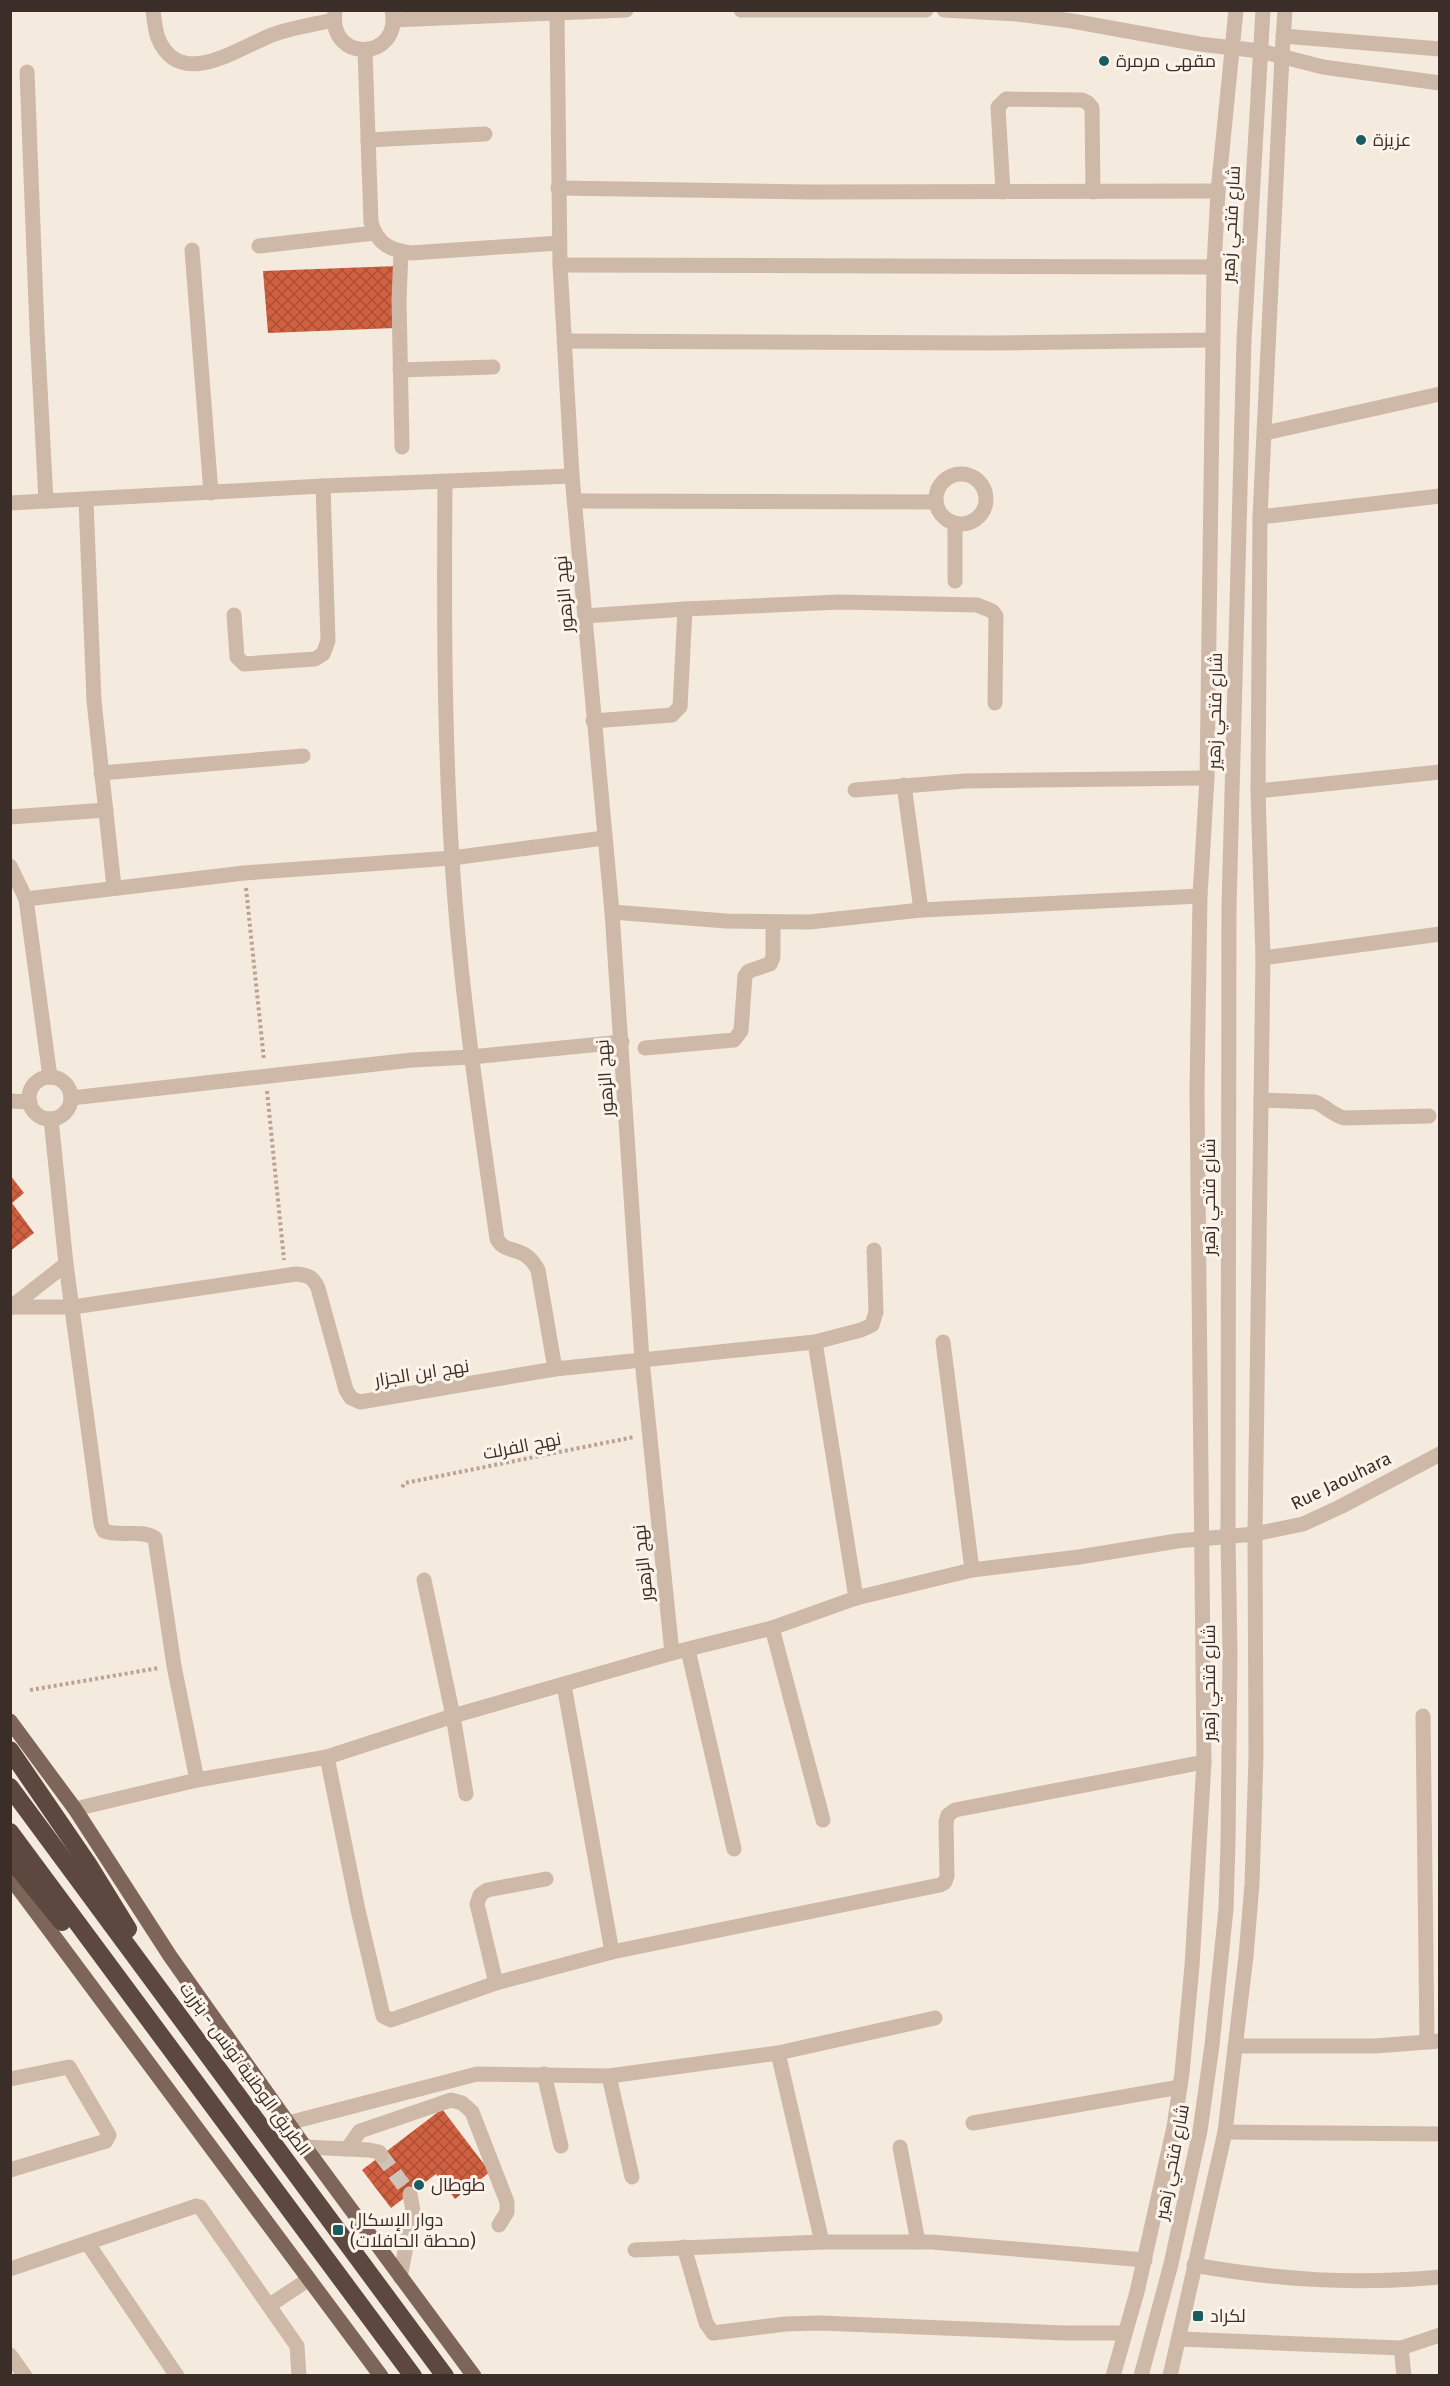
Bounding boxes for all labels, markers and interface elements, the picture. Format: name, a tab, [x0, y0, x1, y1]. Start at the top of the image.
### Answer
place label: مقهى مرمرة	[1116, 50, 1216, 72]
marker: مقهى مرمرة	[1097, 54, 1111, 68]
place label: عزيزة	[1373, 129, 1411, 151]
marker: عزيزة	[1354, 133, 1368, 147]
street label: شارع فتحي زهير	[1217, 165, 1248, 284]
street label: نهج الزهور	[550, 554, 579, 635]
street label: شارع فتحي زهير	[1203, 652, 1230, 771]
street label: نهج الزهور	[591, 1039, 620, 1118]
street label: شارع فتحي زهير	[1198, 1138, 1223, 1257]
street label: نهج ابن الجزار	[372, 1355, 471, 1392]
street label: نهج الفرلت	[481, 1428, 563, 1465]
street label: Rue Jaouhara	[1287, 1447, 1395, 1515]
street label: نهج الزهور	[628, 1523, 659, 1604]
street label: شارع فتحي زهير	[1198, 1624, 1223, 1743]
street label: الطريق الوطنية تونس - بنزرت	[174, 1978, 315, 2161]
street label: شارع فتحي زهير	[1150, 2102, 1197, 2223]
place label: طوطال	[431, 2174, 485, 2196]
marker: طوطال	[412, 2178, 426, 2192]
place label: دوار الإسكال (محطة الحافلات)	[350, 2209, 476, 2252]
marker: دوار الإسكال (محطة الحافلات)	[331, 2223, 345, 2237]
place label: لكراد	[1210, 2305, 1246, 2327]
marker: لكراد	[1191, 2309, 1205, 2323]

